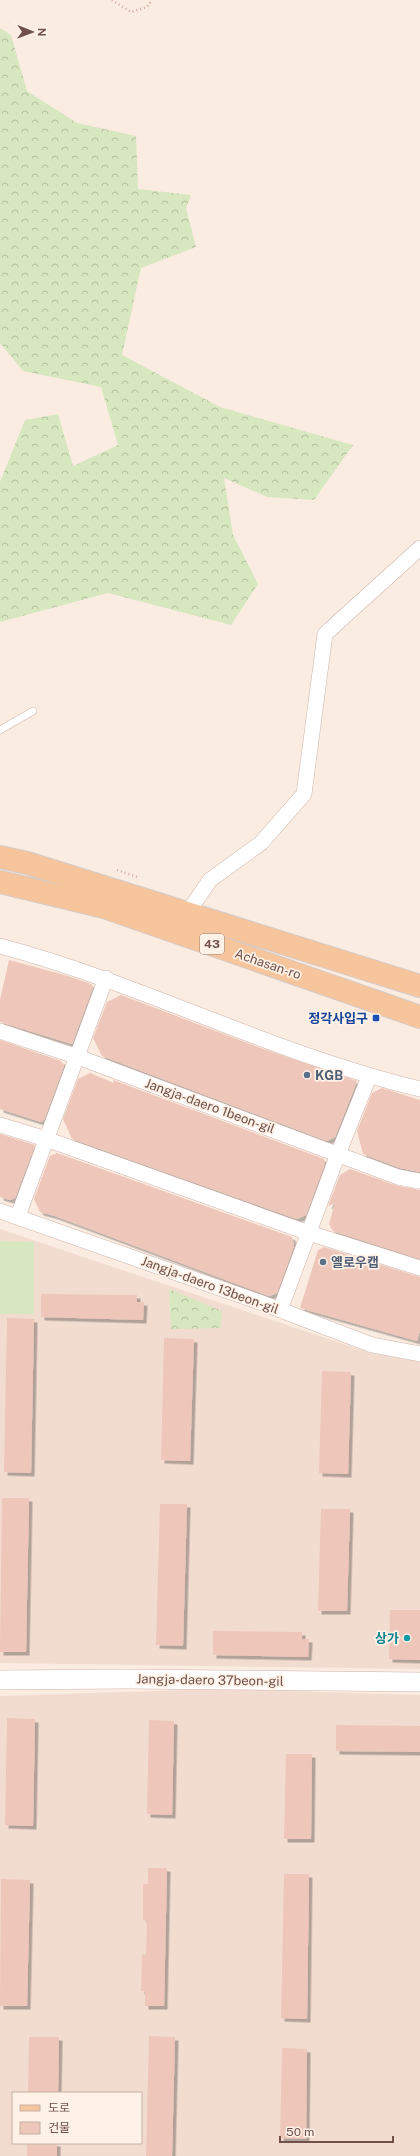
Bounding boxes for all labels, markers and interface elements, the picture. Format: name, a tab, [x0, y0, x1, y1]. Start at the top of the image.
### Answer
north arrow	[12, 12, 52, 52]
text: N	[36, 28, 48, 37]
road number: 43	[200, 934, 224, 954]
street label: Achasan-ro	[233, 946, 303, 982]
place label: 정각사입구	[308, 1011, 368, 1026]
marker: 정각사입구	[371, 1013, 381, 1023]
place label: KGB	[315, 1068, 343, 1083]
marker: KGB	[302, 1070, 312, 1080]
street label: Jangja-daero 1beon-gil	[143, 1076, 277, 1136]
street label: Jangja-daero 13beon-gil	[139, 1253, 281, 1317]
place label: 옐로우캡	[331, 1255, 379, 1270]
marker: 옐로우캡	[318, 1257, 328, 1267]
place label: 상가	[375, 1631, 399, 1646]
marker: 상가	[402, 1633, 412, 1643]
street label: Jangja-daero 37beon-gil	[136, 1671, 284, 1689]
legend	[12, 2092, 142, 2144]
text: 도로	[48, 2101, 70, 2115]
scale bar	[280, 2118, 393, 2144]
text: 건물	[48, 2121, 70, 2135]
text: 50 m	[286, 2125, 314, 2139]

